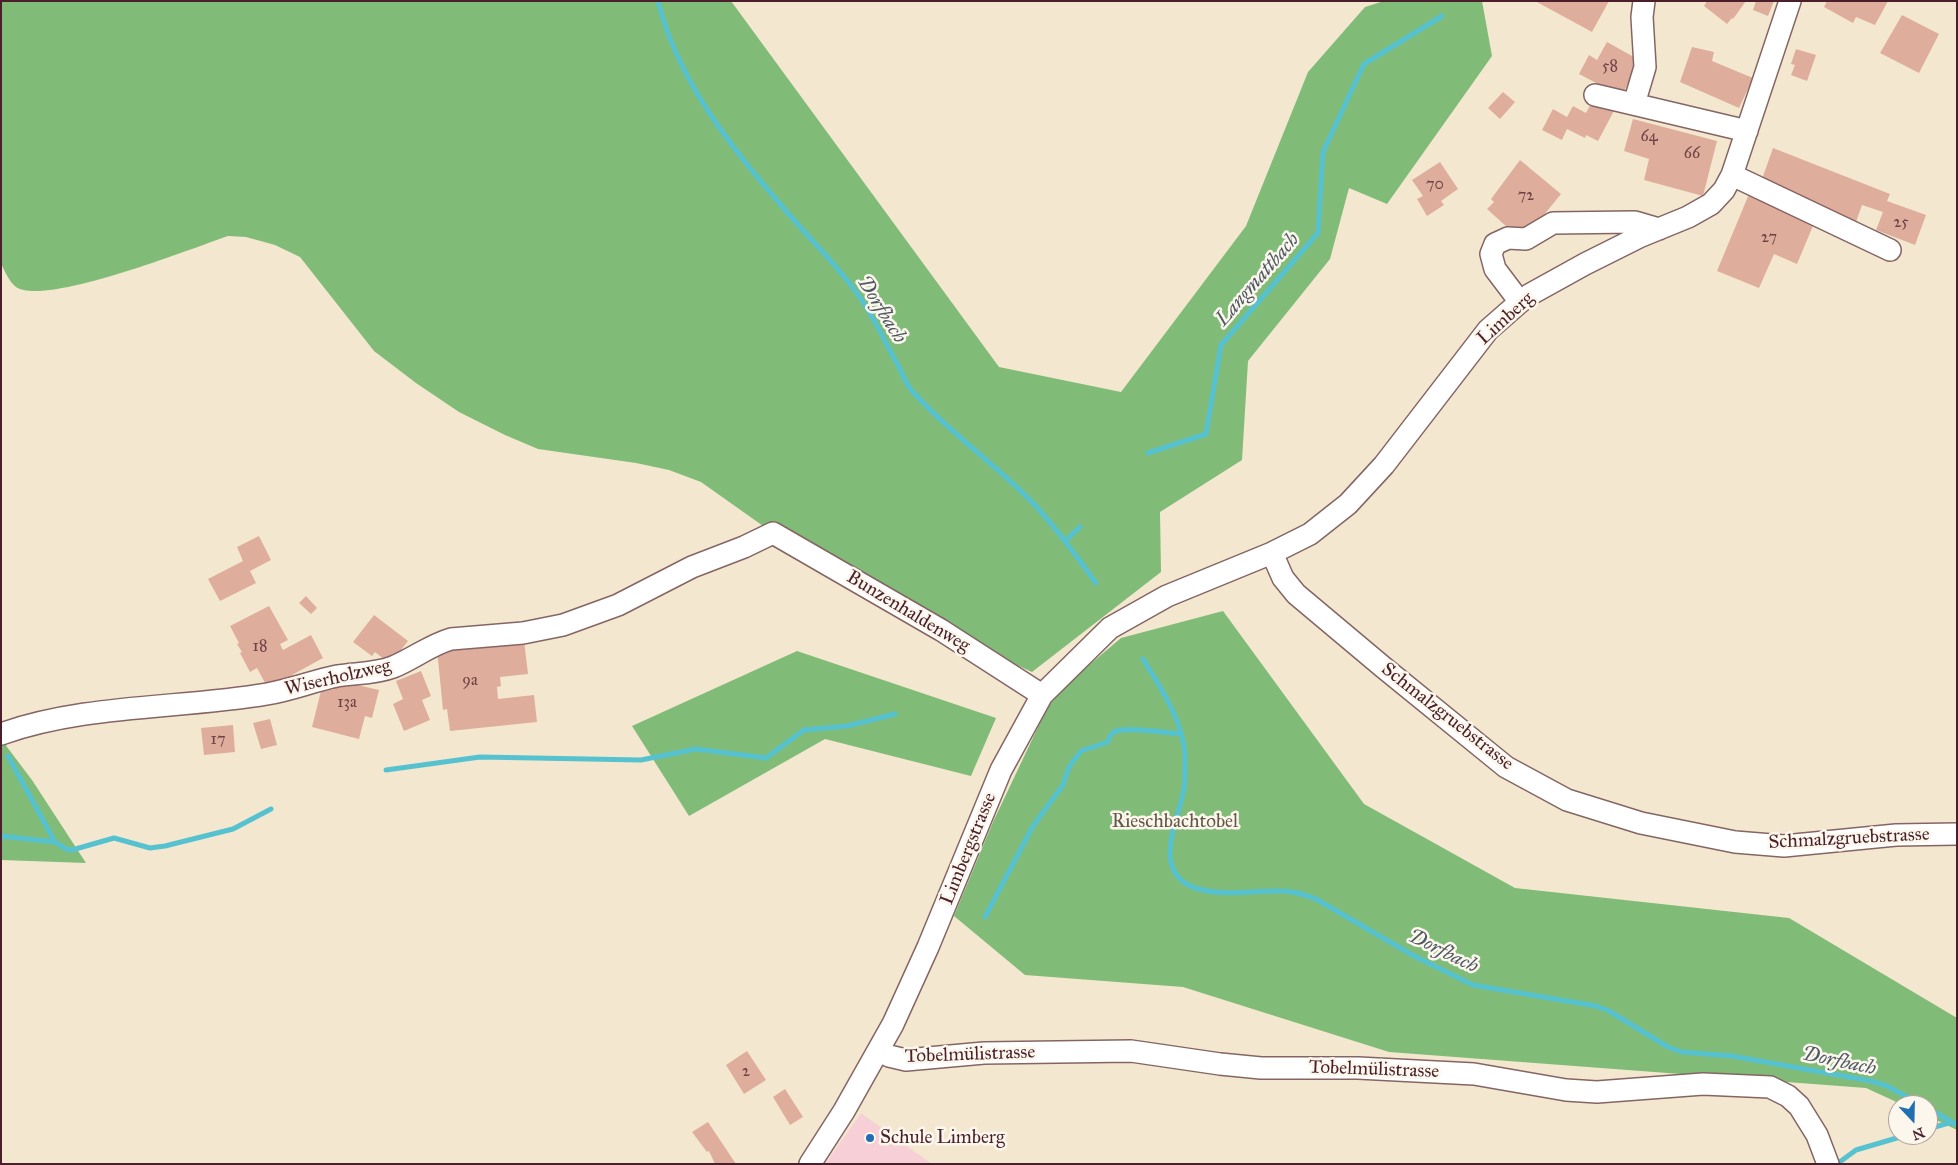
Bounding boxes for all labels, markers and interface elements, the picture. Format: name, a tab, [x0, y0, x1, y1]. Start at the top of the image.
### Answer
house number: 58	[1602, 57, 1618, 77]
house number: 64	[1640, 127, 1658, 147]
house number: 66	[1684, 144, 1700, 164]
house number: 70	[1426, 175, 1444, 195]
house number: 72	[1518, 186, 1534, 206]
house number: 25	[1893, 213, 1909, 233]
house number: 27	[1761, 228, 1777, 248]
water label: Langmattbach	[1211, 229, 1305, 331]
water label: Dorfbach	[851, 272, 911, 348]
street label: Limberg	[1473, 288, 1539, 350]
street label: Bunzenhaldenweg	[842, 566, 974, 658]
house number: 18	[253, 637, 267, 657]
street label: Wiserholzweg	[283, 655, 393, 701]
street label: Schmalzgruebstrasse	[1376, 658, 1518, 776]
house number: 9a	[462, 671, 478, 691]
house number: 13a	[337, 693, 357, 713]
house number: 17	[211, 730, 225, 750]
street label: Limbergstrasse	[936, 790, 1002, 908]
park label: Rieschbachtobel	[1112, 811, 1238, 833]
street label: Schmalzgruebstrasse	[1768, 823, 1930, 855]
water label: Dorfbach	[1404, 925, 1482, 979]
street label: Tobelmülistrasse	[904, 1041, 1036, 1069]
water label: Dorfbach	[1800, 1042, 1878, 1082]
street label: Tobelmülistrasse	[1308, 1056, 1440, 1084]
house number: 2	[742, 1062, 750, 1082]
north arrow	[1888, 1095, 1938, 1145]
text: N	[1910, 1123, 1927, 1144]
place label: Schule Limberg	[880, 1127, 1005, 1149]
marker: Schule Limberg	[864, 1132, 876, 1144]

